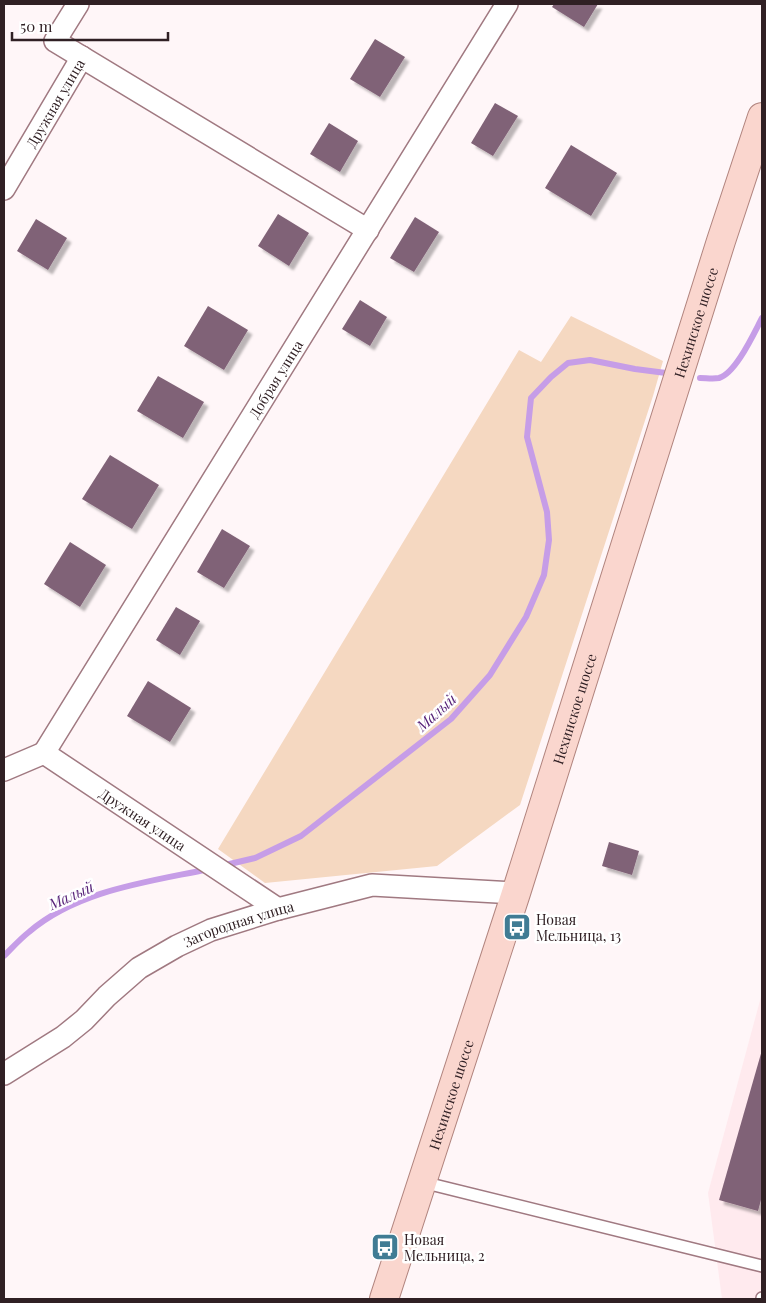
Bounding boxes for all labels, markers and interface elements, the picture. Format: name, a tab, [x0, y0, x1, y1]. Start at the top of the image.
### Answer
scale bar	[12, 10, 169, 42]
text: 50 m	[20, 16, 53, 36]
street label: Дружная улица	[21, 55, 88, 151]
street label: Нехинское шоссе	[669, 265, 722, 380]
street label: Добрая улица	[244, 336, 307, 421]
street label: Нехинское шоссе	[548, 651, 600, 767]
water label: Малый	[411, 688, 461, 736]
street label: Дружная улица	[96, 783, 190, 855]
water label: Малый	[44, 876, 97, 914]
street label: Загородная улица	[180, 896, 296, 951]
place label: Новая Мельница, 13	[536, 910, 621, 945]
bus stop icon: Новая Мельница, 13	[502, 912, 532, 942]
street label: Нехинское шоссе	[424, 1037, 477, 1152]
place label: Новая Мельница, 2	[404, 1230, 485, 1265]
bus stop icon: Новая Мельница, 2	[370, 1232, 400, 1262]

